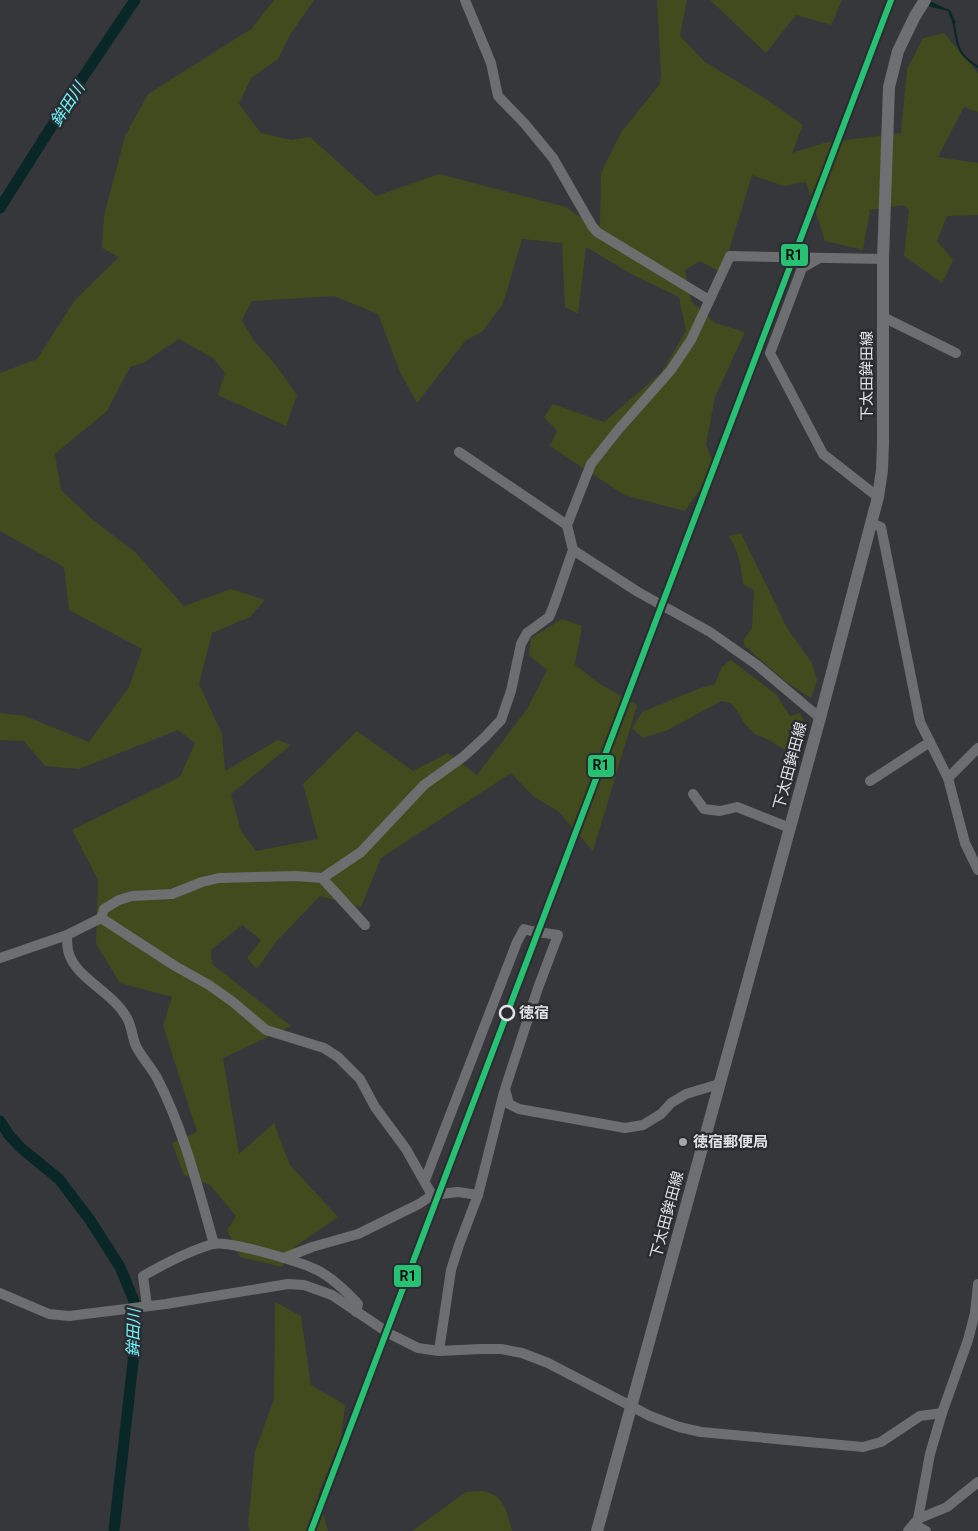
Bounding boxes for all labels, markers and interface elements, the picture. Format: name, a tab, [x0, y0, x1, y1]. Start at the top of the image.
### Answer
water label: 鉾田川	[46, 77, 90, 130]
line badge: R1	[780, 243, 809, 267]
text: R1	[785, 247, 803, 263]
street label: 下太田鉾田線	[858, 331, 876, 421]
street label: 下太田鉾田線	[770, 720, 810, 812]
line badge: R1	[587, 754, 615, 778]
text: R1	[592, 757, 610, 773]
place label: 徳宿	[519, 1004, 549, 1022]
marker: 徳宿	[499, 1005, 515, 1021]
place label: 徳宿郵便局	[693, 1133, 768, 1151]
marker: 徳宿郵便局	[677, 1136, 689, 1148]
street label: 下太田鉾田線	[647, 1169, 687, 1261]
line badge: R1	[393, 1264, 422, 1288]
text: R1	[399, 1268, 417, 1284]
water label: 鉾田川	[124, 1307, 143, 1357]

